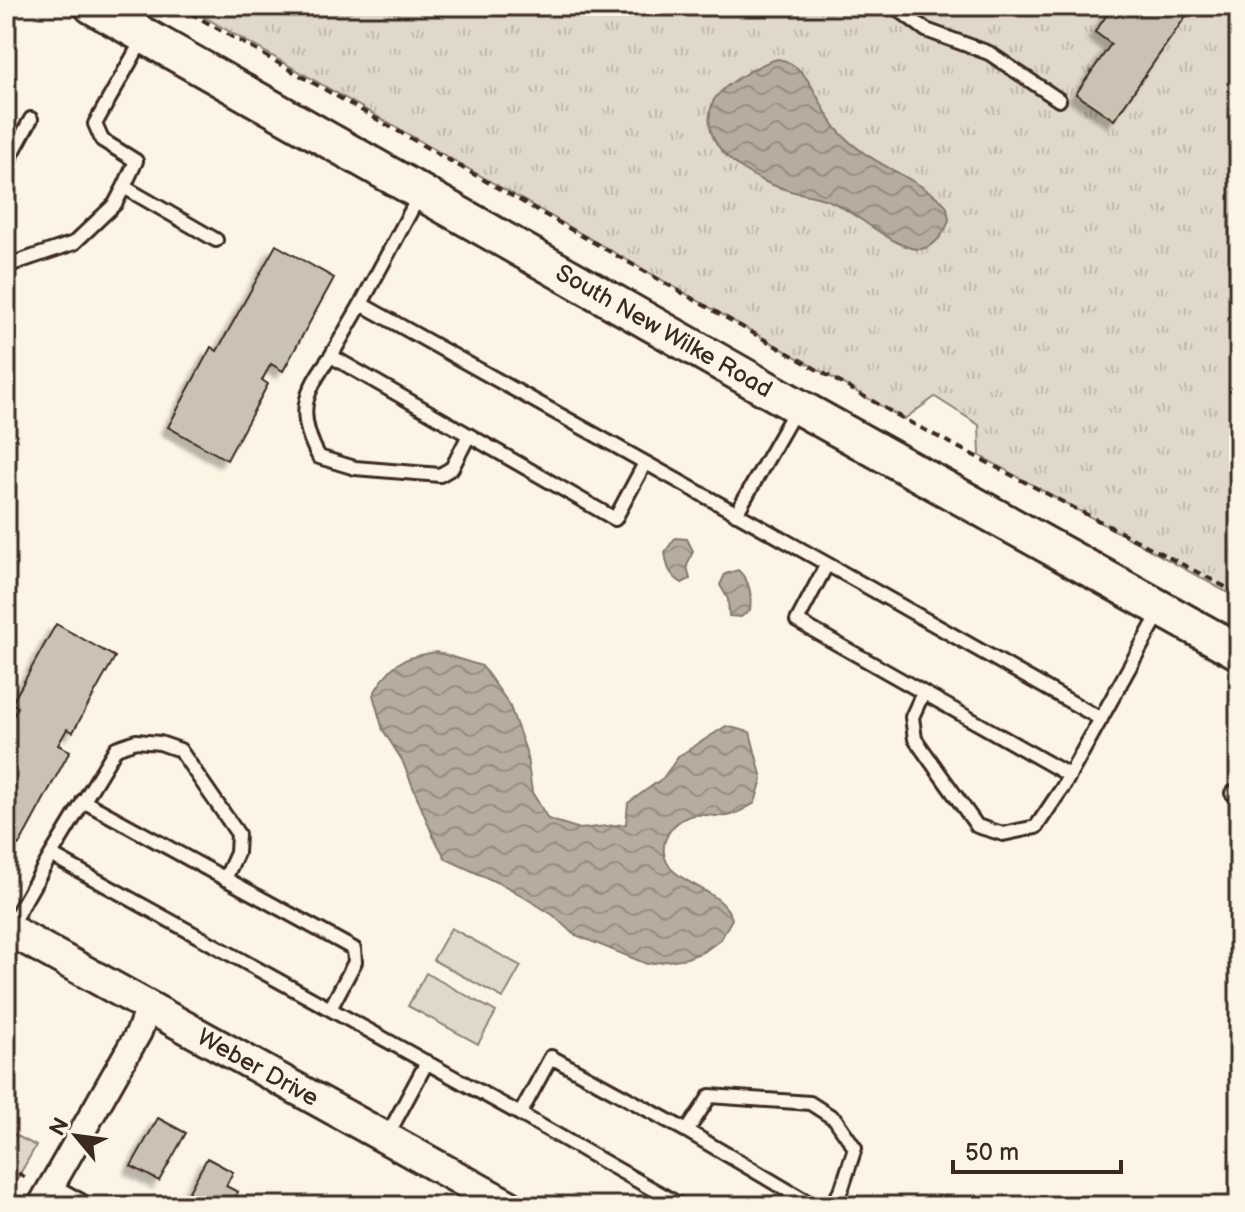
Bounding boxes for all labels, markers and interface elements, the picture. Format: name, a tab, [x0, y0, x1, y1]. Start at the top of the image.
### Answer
street label: South New Wilke Road	[551, 258, 778, 404]
street label: Weber Drive	[192, 1022, 324, 1112]
north arrow	[36, 1096, 116, 1176]
text: N	[44, 1113, 76, 1141]
scale bar	[953, 1124, 1121, 1174]
text: 50 m	[965, 1138, 1019, 1167]

